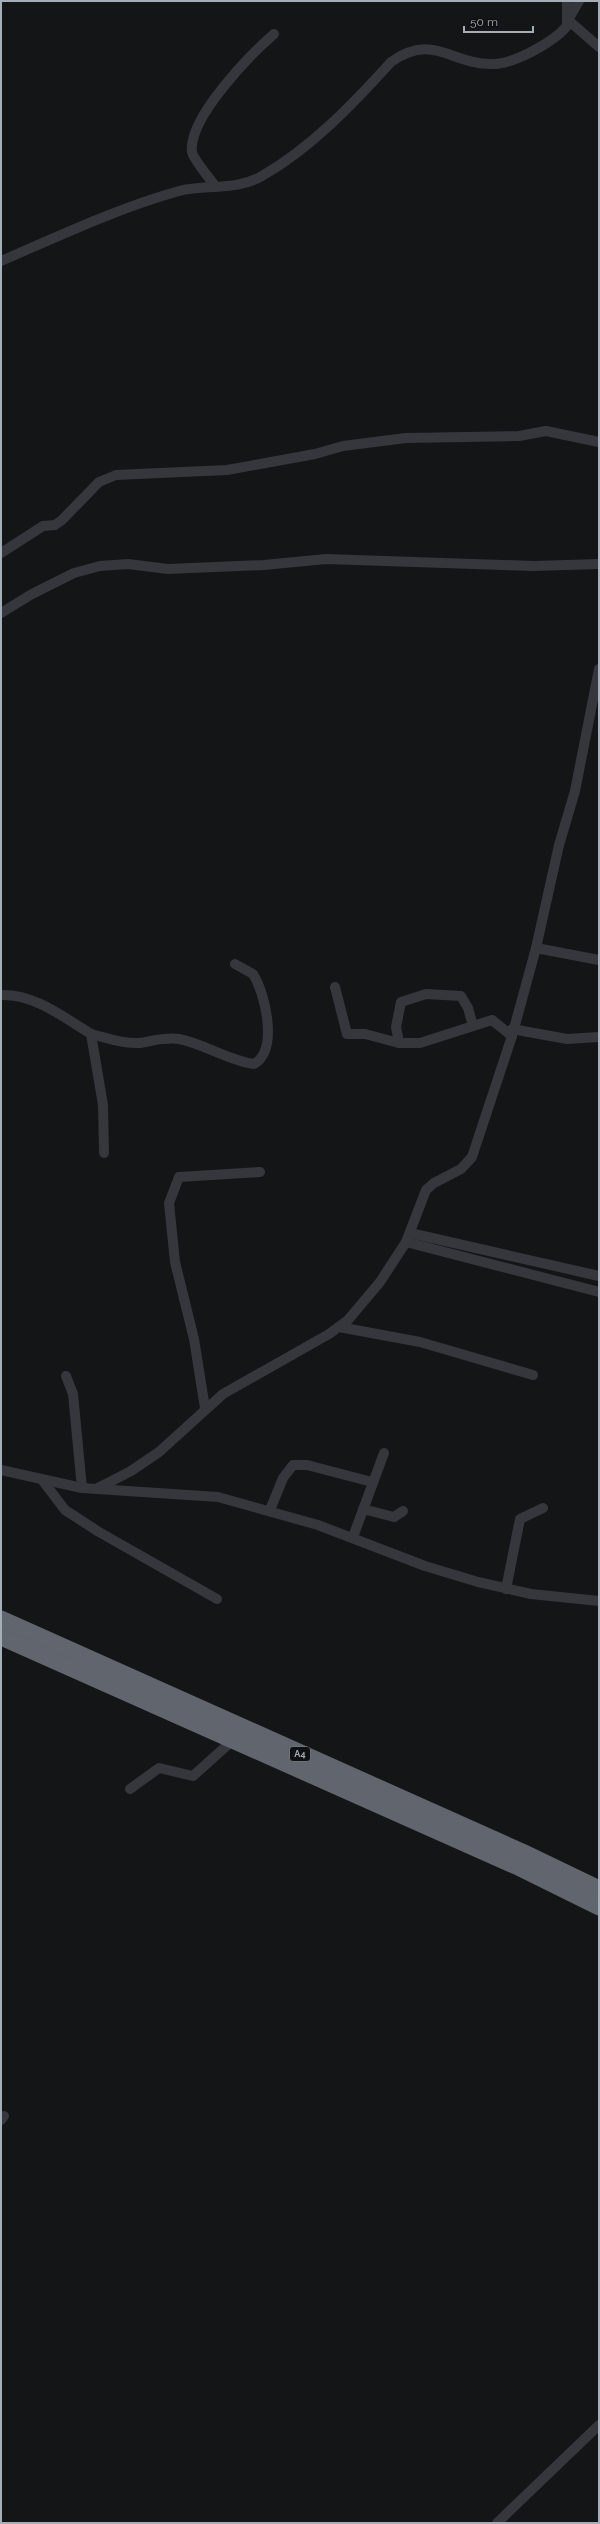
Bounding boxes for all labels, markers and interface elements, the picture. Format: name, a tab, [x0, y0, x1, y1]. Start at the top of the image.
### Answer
scale bar	[464, 8, 533, 34]
text: 50 m	[470, 15, 498, 29]
road number: A4	[290, 1747, 310, 1761]

